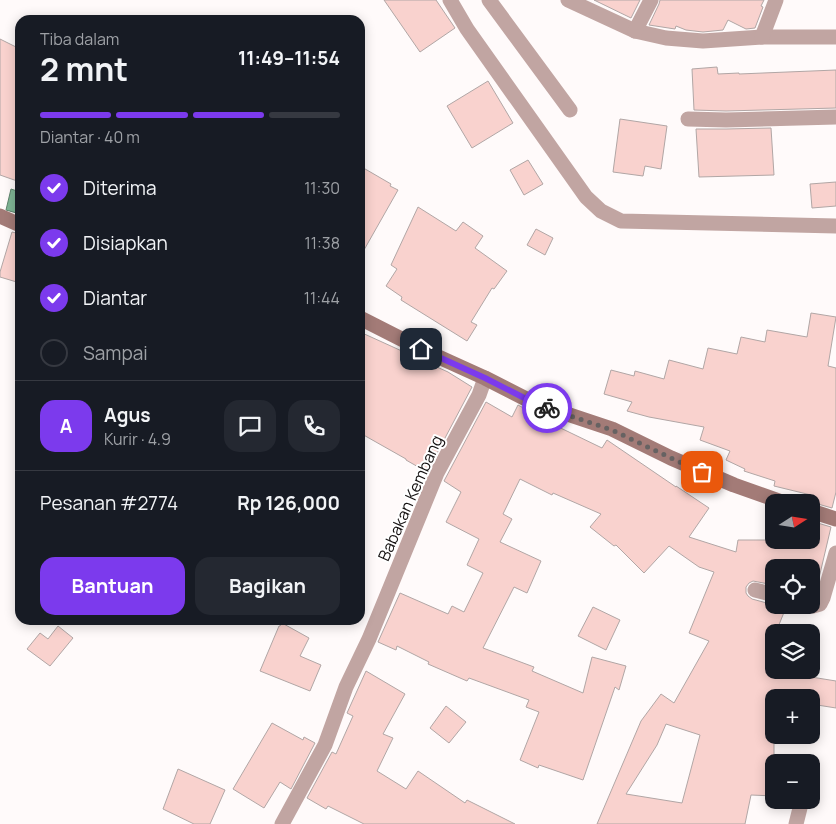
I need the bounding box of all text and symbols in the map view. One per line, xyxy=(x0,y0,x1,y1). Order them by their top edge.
text: Tiba dalam xyxy=(40,28,119,50)
text: 11:49–11:54 xyxy=(238,45,340,71)
text: 2 mnt xyxy=(40,47,128,91)
text: Diantar · 40 m xyxy=(40,126,140,148)
icon: check xyxy=(40,174,68,202)
text: Diterima xyxy=(83,175,156,201)
text: 11:30 xyxy=(304,177,340,199)
icon: check xyxy=(40,229,68,257)
text: Disiapkan xyxy=(83,230,168,256)
text: 11:38 xyxy=(305,232,340,254)
icon: check xyxy=(40,284,68,312)
text: Diantar xyxy=(83,285,147,311)
text: 11:44 xyxy=(304,287,340,309)
pin xyxy=(400,328,442,370)
icon: home xyxy=(407,335,435,363)
text: Sampai xyxy=(83,340,148,366)
courier xyxy=(522,383,572,433)
icon: bike xyxy=(533,394,561,422)
button: chat xyxy=(224,400,276,452)
button: phone xyxy=(288,400,340,452)
text: Agus xyxy=(104,402,151,428)
text: A xyxy=(60,413,72,439)
text: Kurir · 4.9 xyxy=(104,428,171,450)
street label: Babakan Kembang xyxy=(372,432,448,564)
pin xyxy=(681,451,723,493)
icon: bag xyxy=(688,458,716,486)
text: Pesanan #2774 xyxy=(40,490,178,516)
text: Rp 126,000 xyxy=(237,490,340,516)
north arrow xyxy=(765,494,820,549)
map controls xyxy=(765,494,820,809)
button: Bantuan xyxy=(40,557,185,615)
button: Bagikan xyxy=(195,557,340,615)
button: locate xyxy=(765,559,820,614)
button: layers xyxy=(765,624,820,679)
button: + xyxy=(765,689,820,744)
button: − xyxy=(765,754,820,809)

